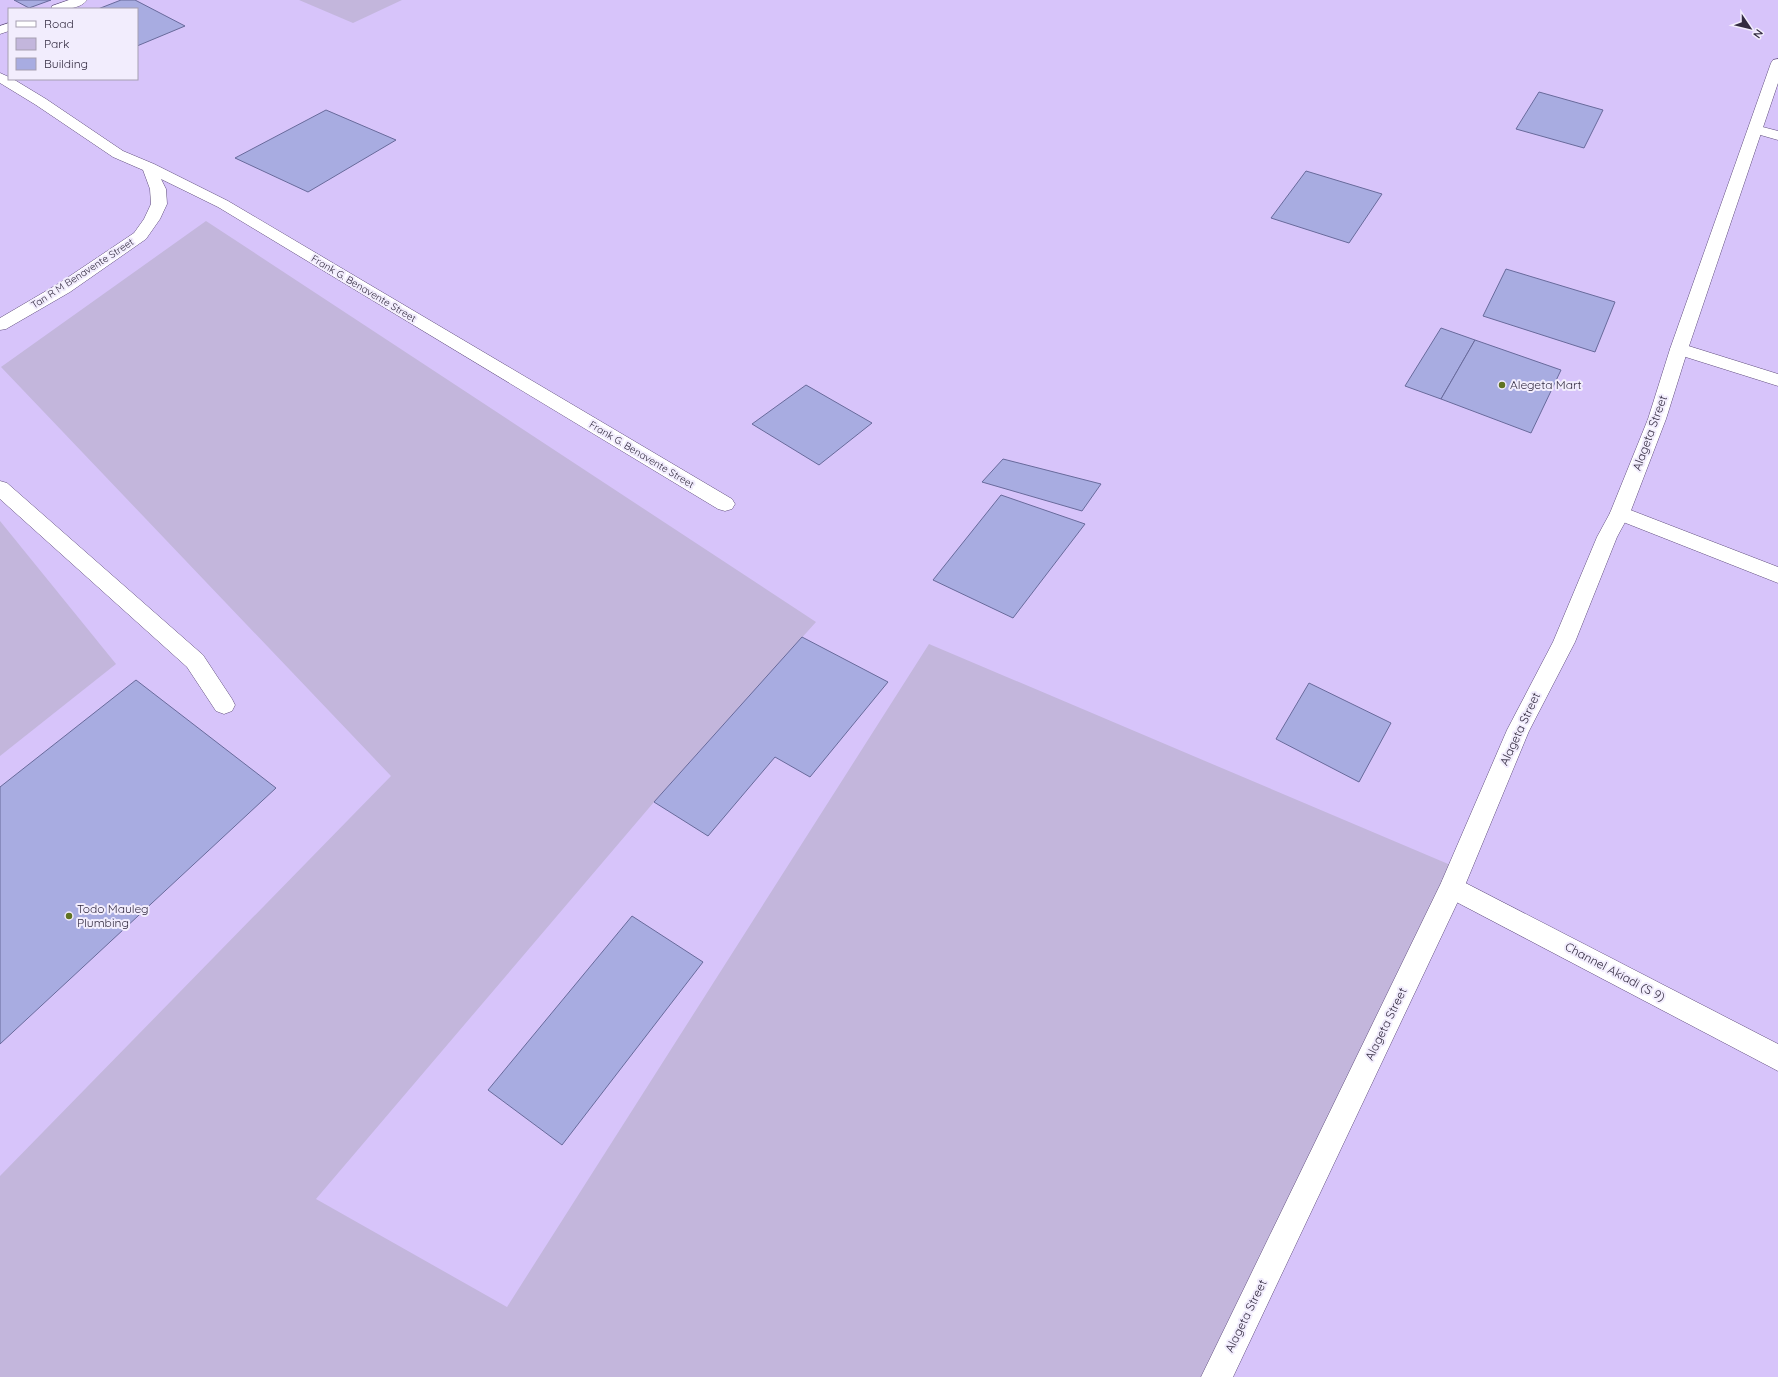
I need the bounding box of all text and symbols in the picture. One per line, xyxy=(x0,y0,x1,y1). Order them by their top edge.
legend xyxy=(8,8,138,80)
north arrow xyxy=(1730,8,1770,48)
text: Road xyxy=(44,16,74,31)
text: N xyxy=(1750,26,1766,41)
text: Park xyxy=(44,36,69,51)
text: Building xyxy=(44,56,88,71)
street label: Tan R M Benavente Street xyxy=(29,235,136,311)
street label: Frank G. Benavente Street xyxy=(309,252,419,325)
place label: Alegeta Mart xyxy=(1510,377,1582,392)
marker: Alegeta Mart xyxy=(1497,380,1507,390)
street label: Alageta Street xyxy=(1629,393,1670,473)
street label: Frank G. Benavente Street xyxy=(587,418,697,491)
street label: Alageta Street xyxy=(1496,690,1543,768)
place label: Todo Mauleg Plumbing xyxy=(77,901,149,930)
marker: Todo Mauleg Plumbing xyxy=(64,911,74,921)
street label: Channel Akiadi (S 9) xyxy=(1563,939,1668,1004)
street label: Alageta Street xyxy=(1361,985,1410,1063)
street label: Alageta Street xyxy=(1221,1277,1270,1355)

